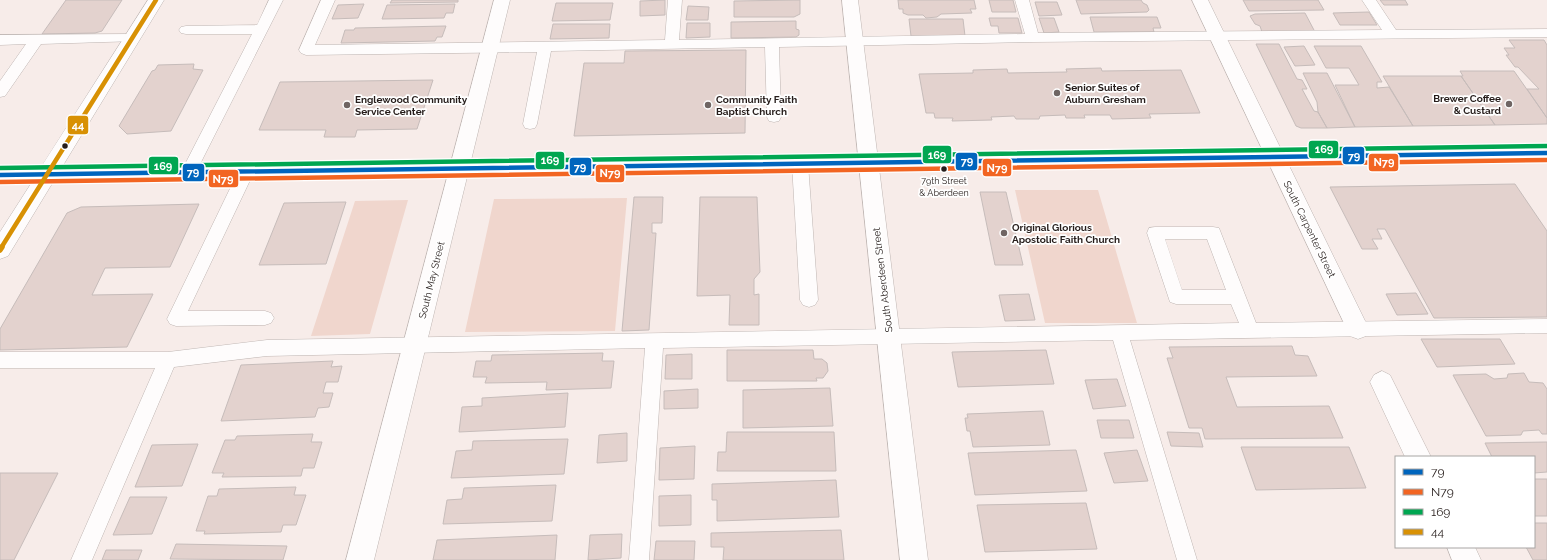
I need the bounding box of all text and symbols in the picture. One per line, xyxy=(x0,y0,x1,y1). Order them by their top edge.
place label: Senior Suites of Auburn Gresham xyxy=(1065,82,1146,105)
marker: Senior Suites of Auburn Gresham xyxy=(1052,88,1062,98)
place label: Brewer Coffee & Custard xyxy=(1433,93,1502,116)
place label: Englewood Community Service Center xyxy=(355,94,468,117)
place label: Community Faith Baptist Church xyxy=(716,94,797,117)
marker: Brewer Coffee & Custard xyxy=(1504,99,1514,109)
marker: Englewood Community Service Center xyxy=(342,100,352,110)
marker: Community Faith Baptist Church xyxy=(703,100,713,110)
line badge: 44 xyxy=(67,115,89,135)
text: 44 xyxy=(72,119,84,132)
line badge: 169 xyxy=(1308,140,1339,159)
unlabelled marker xyxy=(60,141,70,151)
text: 169 xyxy=(1315,143,1334,156)
line badge: 169 xyxy=(922,145,952,164)
line badge: 79 xyxy=(1342,146,1365,165)
text: 169 xyxy=(928,149,947,162)
text: 79 xyxy=(1348,150,1361,163)
line badge: 169 xyxy=(535,151,565,170)
line badge: 79 xyxy=(955,152,978,171)
line badge: N79 xyxy=(1368,153,1399,172)
text: 169 xyxy=(541,154,560,167)
text: 79 xyxy=(961,155,974,168)
line badge: 169 xyxy=(148,156,179,175)
text: N79 xyxy=(1373,156,1395,169)
line badge: 79 xyxy=(569,157,592,176)
line badge: N79 xyxy=(982,158,1012,177)
text: 169 xyxy=(154,160,173,173)
text: 79 xyxy=(574,161,587,174)
text: N79 xyxy=(986,162,1008,175)
line badge: 79 xyxy=(182,163,205,182)
line badge: N79 xyxy=(595,164,625,183)
marker: 79th Street & Aberdeen xyxy=(939,164,949,174)
text: 79 xyxy=(187,166,200,179)
text: N79 xyxy=(599,167,621,180)
line badge: N79 xyxy=(208,169,239,188)
text: N79 xyxy=(212,173,234,186)
place label: 79th Street & Aberdeen xyxy=(919,176,969,198)
street label: South Carpenter Street xyxy=(1281,179,1338,280)
place label: Original Glorious Apostolic Faith Church xyxy=(1012,222,1120,245)
street label: South Aberdeen Street xyxy=(871,226,894,333)
marker: Original Glorious Apostolic Faith Church xyxy=(999,228,1009,238)
street label: South May Street xyxy=(417,240,447,320)
legend xyxy=(1395,456,1535,548)
text: 79 xyxy=(1431,465,1444,479)
text: N79 xyxy=(1431,485,1454,499)
text: 169 xyxy=(1431,505,1450,519)
text: 44 xyxy=(1431,525,1445,539)

